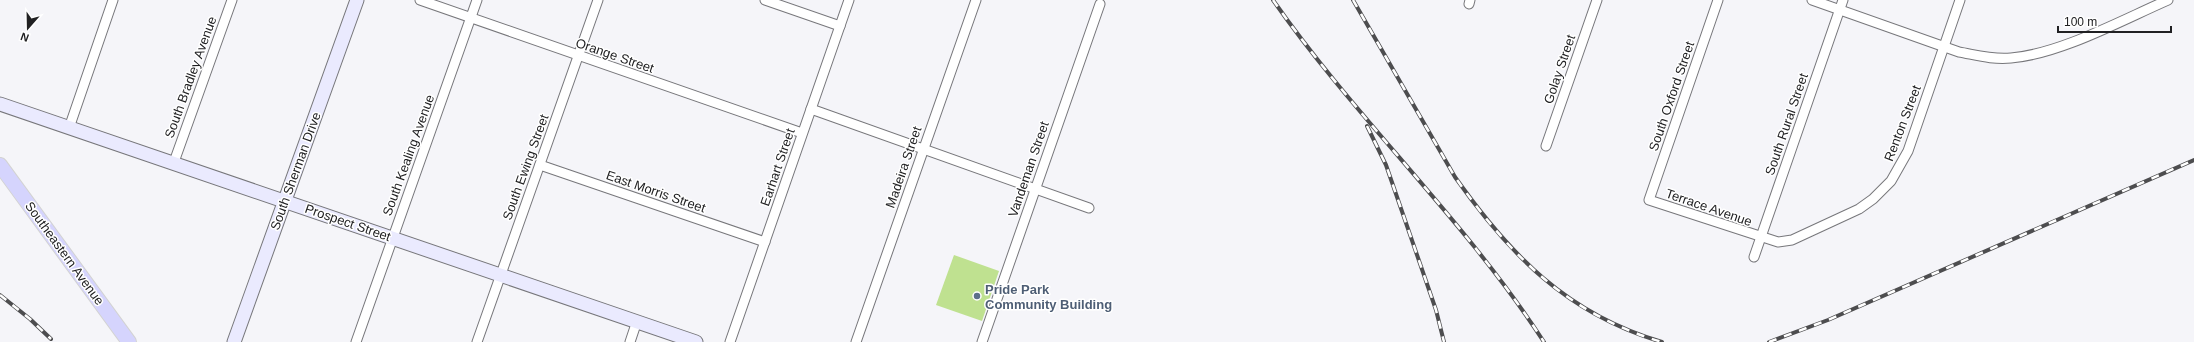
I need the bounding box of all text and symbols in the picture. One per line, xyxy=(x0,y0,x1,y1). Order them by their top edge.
north arrow xyxy=(8,8,48,48)
scale bar xyxy=(2058,8,2171,34)
street label: South Bradley Avenue xyxy=(161,14,219,140)
text: 100 m xyxy=(2064,15,2097,29)
text: N xyxy=(19,30,30,44)
street label: Golay Street xyxy=(1541,32,1578,106)
street label: Orange Street xyxy=(574,35,656,76)
street label: South Oxford Street xyxy=(1646,39,1697,153)
street label: South Rural Street xyxy=(1762,71,1811,177)
street label: Renton Street xyxy=(1881,83,1924,163)
street label: South Kealing Avenue xyxy=(380,93,437,218)
street label: South Sherman Drive xyxy=(267,110,324,232)
street label: South Ewing Street xyxy=(499,112,552,222)
street label: Vandeman Street xyxy=(1005,119,1052,219)
street label: Madeira Street xyxy=(883,124,925,210)
street label: Earhart Street xyxy=(757,126,798,208)
street label: East Morris Street xyxy=(604,167,708,216)
street label: Terrace Avenue xyxy=(1664,186,1754,229)
street label: Southeastern Avenue xyxy=(22,199,107,308)
street label: Prospect Street xyxy=(303,201,393,244)
place label: Pride Park Community Building xyxy=(985,282,1112,312)
marker: Pride Park Community Building xyxy=(972,291,982,301)

